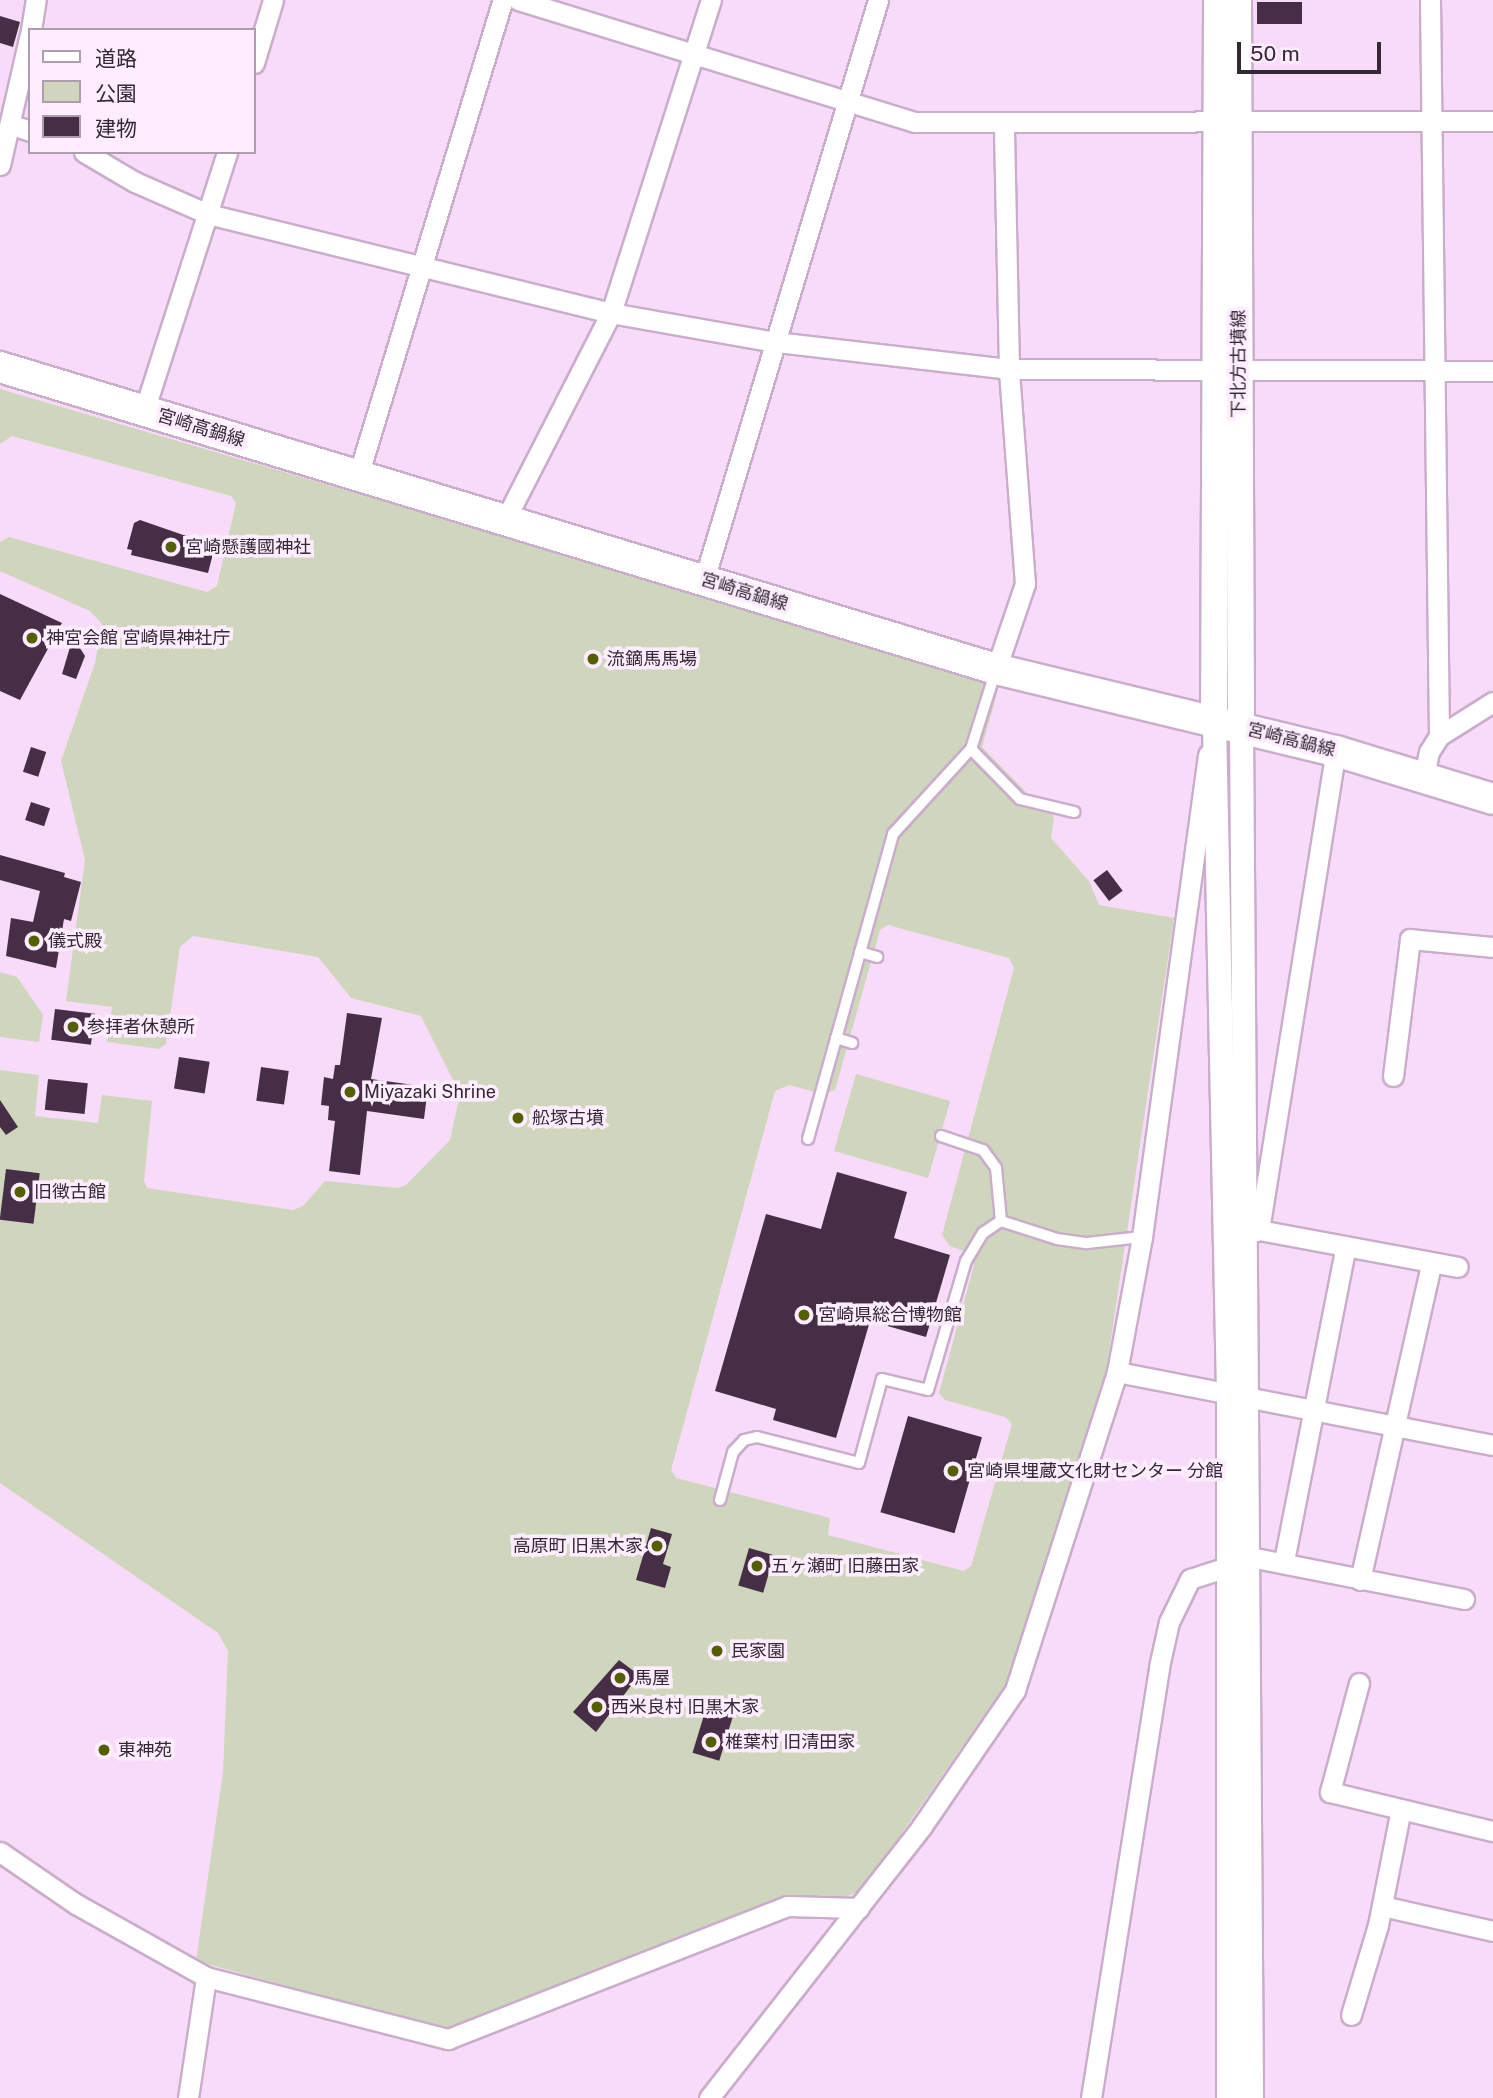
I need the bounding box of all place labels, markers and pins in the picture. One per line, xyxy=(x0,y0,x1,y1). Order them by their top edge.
place label: 宮崎懸護國神社 xyxy=(185,536,311,558)
marker: 宮崎懸護國神社 xyxy=(163,539,179,555)
place label: 神宮会館 宮崎県神社庁 xyxy=(46,627,230,649)
marker: 神宮会館 宮崎県神社庁 xyxy=(24,630,40,646)
place label: 流鏑馬馬場 xyxy=(607,648,697,670)
marker: 流鏑馬馬場 xyxy=(585,651,601,667)
place label: 儀式殿 xyxy=(48,930,102,952)
marker: 儀式殿 xyxy=(26,933,42,949)
place label: 参拝者休憩所 xyxy=(87,1016,195,1038)
marker: 参拝者休憩所 xyxy=(65,1019,81,1035)
place label: Miyazaki Shrine xyxy=(364,1081,496,1103)
marker: Miyazaki Shrine xyxy=(342,1084,358,1100)
place label: 舩塚古墳 xyxy=(532,1107,604,1129)
marker: 舩塚古墳 xyxy=(510,1110,526,1126)
place label: 旧徴古館 xyxy=(34,1181,106,1203)
marker: 旧徴古館 xyxy=(12,1184,28,1200)
place label: 宮崎県総合博物館 xyxy=(818,1304,962,1326)
marker: 宮崎県総合博物館 xyxy=(796,1307,812,1323)
place label: 宮崎県埋蔵文化財センター 分館 xyxy=(967,1460,1223,1482)
marker: 宮崎県埋蔵文化財センター 分館 xyxy=(945,1463,961,1479)
place label: 高原町 旧黒木家 xyxy=(513,1535,643,1557)
marker: 高原町 旧黒木家 xyxy=(649,1538,665,1554)
place label: 五ヶ瀬町 旧藤田家 xyxy=(771,1555,919,1577)
marker: 五ヶ瀬町 旧藤田家 xyxy=(749,1558,765,1574)
place label: 民家園 xyxy=(731,1640,785,1662)
marker: 民家園 xyxy=(709,1643,725,1659)
place label: 馬屋 xyxy=(634,1667,670,1689)
marker: 馬屋 xyxy=(612,1670,628,1686)
place label: 西米良村 旧黒木家 xyxy=(611,1696,759,1718)
marker: 西米良村 旧黒木家 xyxy=(589,1699,605,1715)
place label: 椎葉村 旧清田家 xyxy=(725,1731,855,1753)
marker: 椎葉村 旧清田家 xyxy=(703,1734,719,1750)
place label: 東神苑 xyxy=(118,1739,172,1761)
marker: 東神苑 xyxy=(96,1742,112,1758)

